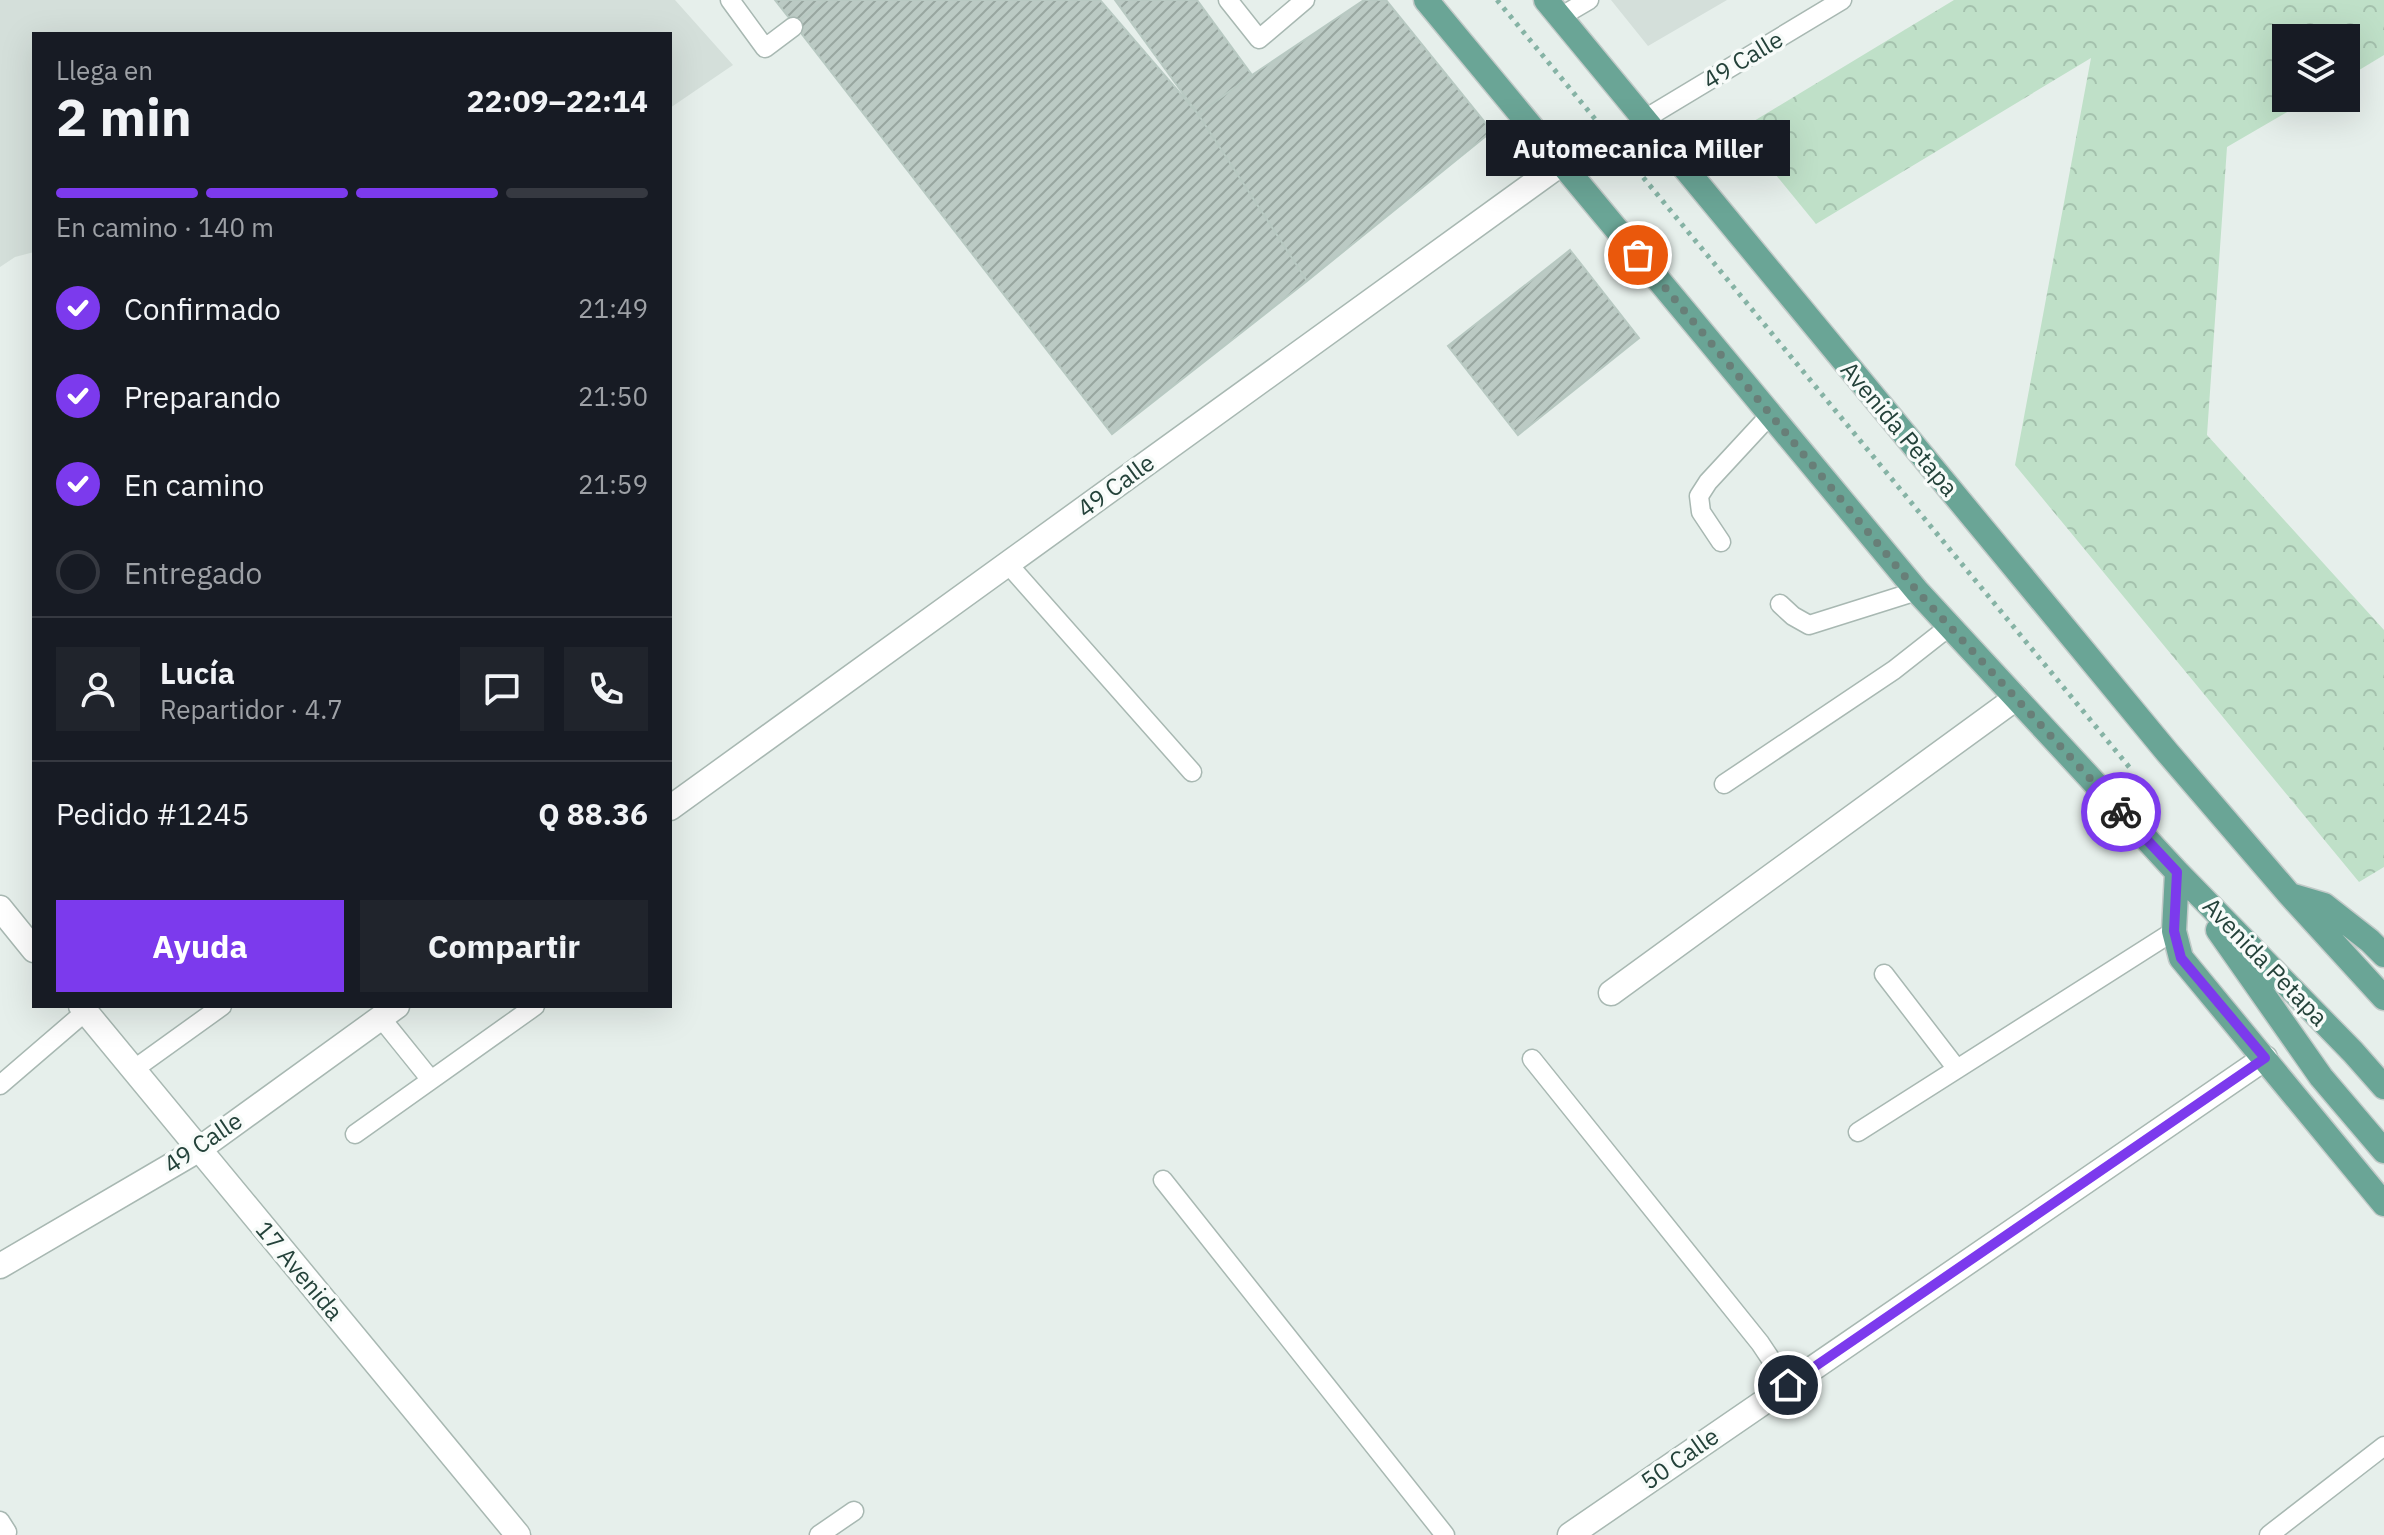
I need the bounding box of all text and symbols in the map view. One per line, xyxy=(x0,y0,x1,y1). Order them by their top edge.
street label: 49 Calle xyxy=(1696,23,1789,96)
map controls xyxy=(2272,24,2360,112)
button: layers xyxy=(2272,24,2360,112)
text: Llega en xyxy=(56,53,153,87)
text: 22:09–22:14 xyxy=(467,81,648,120)
text: 2 min xyxy=(56,83,192,150)
callout: Automecanica Miller xyxy=(1486,119,1790,175)
text: Automecanica Miller xyxy=(1513,131,1763,165)
text: En camino · 140 m xyxy=(56,210,274,244)
pin xyxy=(1604,221,1672,289)
icon: bag xyxy=(1616,233,1660,277)
icon: check xyxy=(56,286,100,330)
text: Confirmado xyxy=(124,289,281,328)
text: 21:49 xyxy=(578,291,648,325)
street label: Avenida Petapa xyxy=(1834,354,1966,503)
icon: check xyxy=(56,374,100,418)
text: Preparando xyxy=(124,377,281,416)
text: 21:50 xyxy=(578,379,648,413)
street label: 49 Calle xyxy=(1070,446,1161,524)
icon: check xyxy=(56,462,100,506)
text: En camino xyxy=(124,465,264,504)
text: 21:59 xyxy=(578,467,648,501)
text: Entregado xyxy=(124,553,262,592)
button: person xyxy=(56,647,140,731)
button: chat xyxy=(460,647,544,731)
button: phone xyxy=(564,647,648,731)
text: Lucía xyxy=(160,653,235,692)
text: Repartidor · 4.7 xyxy=(160,692,343,726)
courier xyxy=(2081,772,2161,852)
icon: bike xyxy=(2099,790,2143,834)
text: Pedido #1245 xyxy=(56,794,250,833)
text: Q 88.36 xyxy=(538,794,648,833)
street label: Avenida Petapa xyxy=(2196,890,2335,1033)
button: Ayuda xyxy=(56,900,344,992)
button: Compartir xyxy=(360,900,648,992)
street label: 49 Calle xyxy=(157,1104,248,1180)
street label: 17 Avenida xyxy=(249,1214,351,1327)
pin xyxy=(1754,1351,1822,1419)
icon: home xyxy=(1766,1363,1810,1407)
street label: 50 Calle xyxy=(1634,1420,1725,1497)

